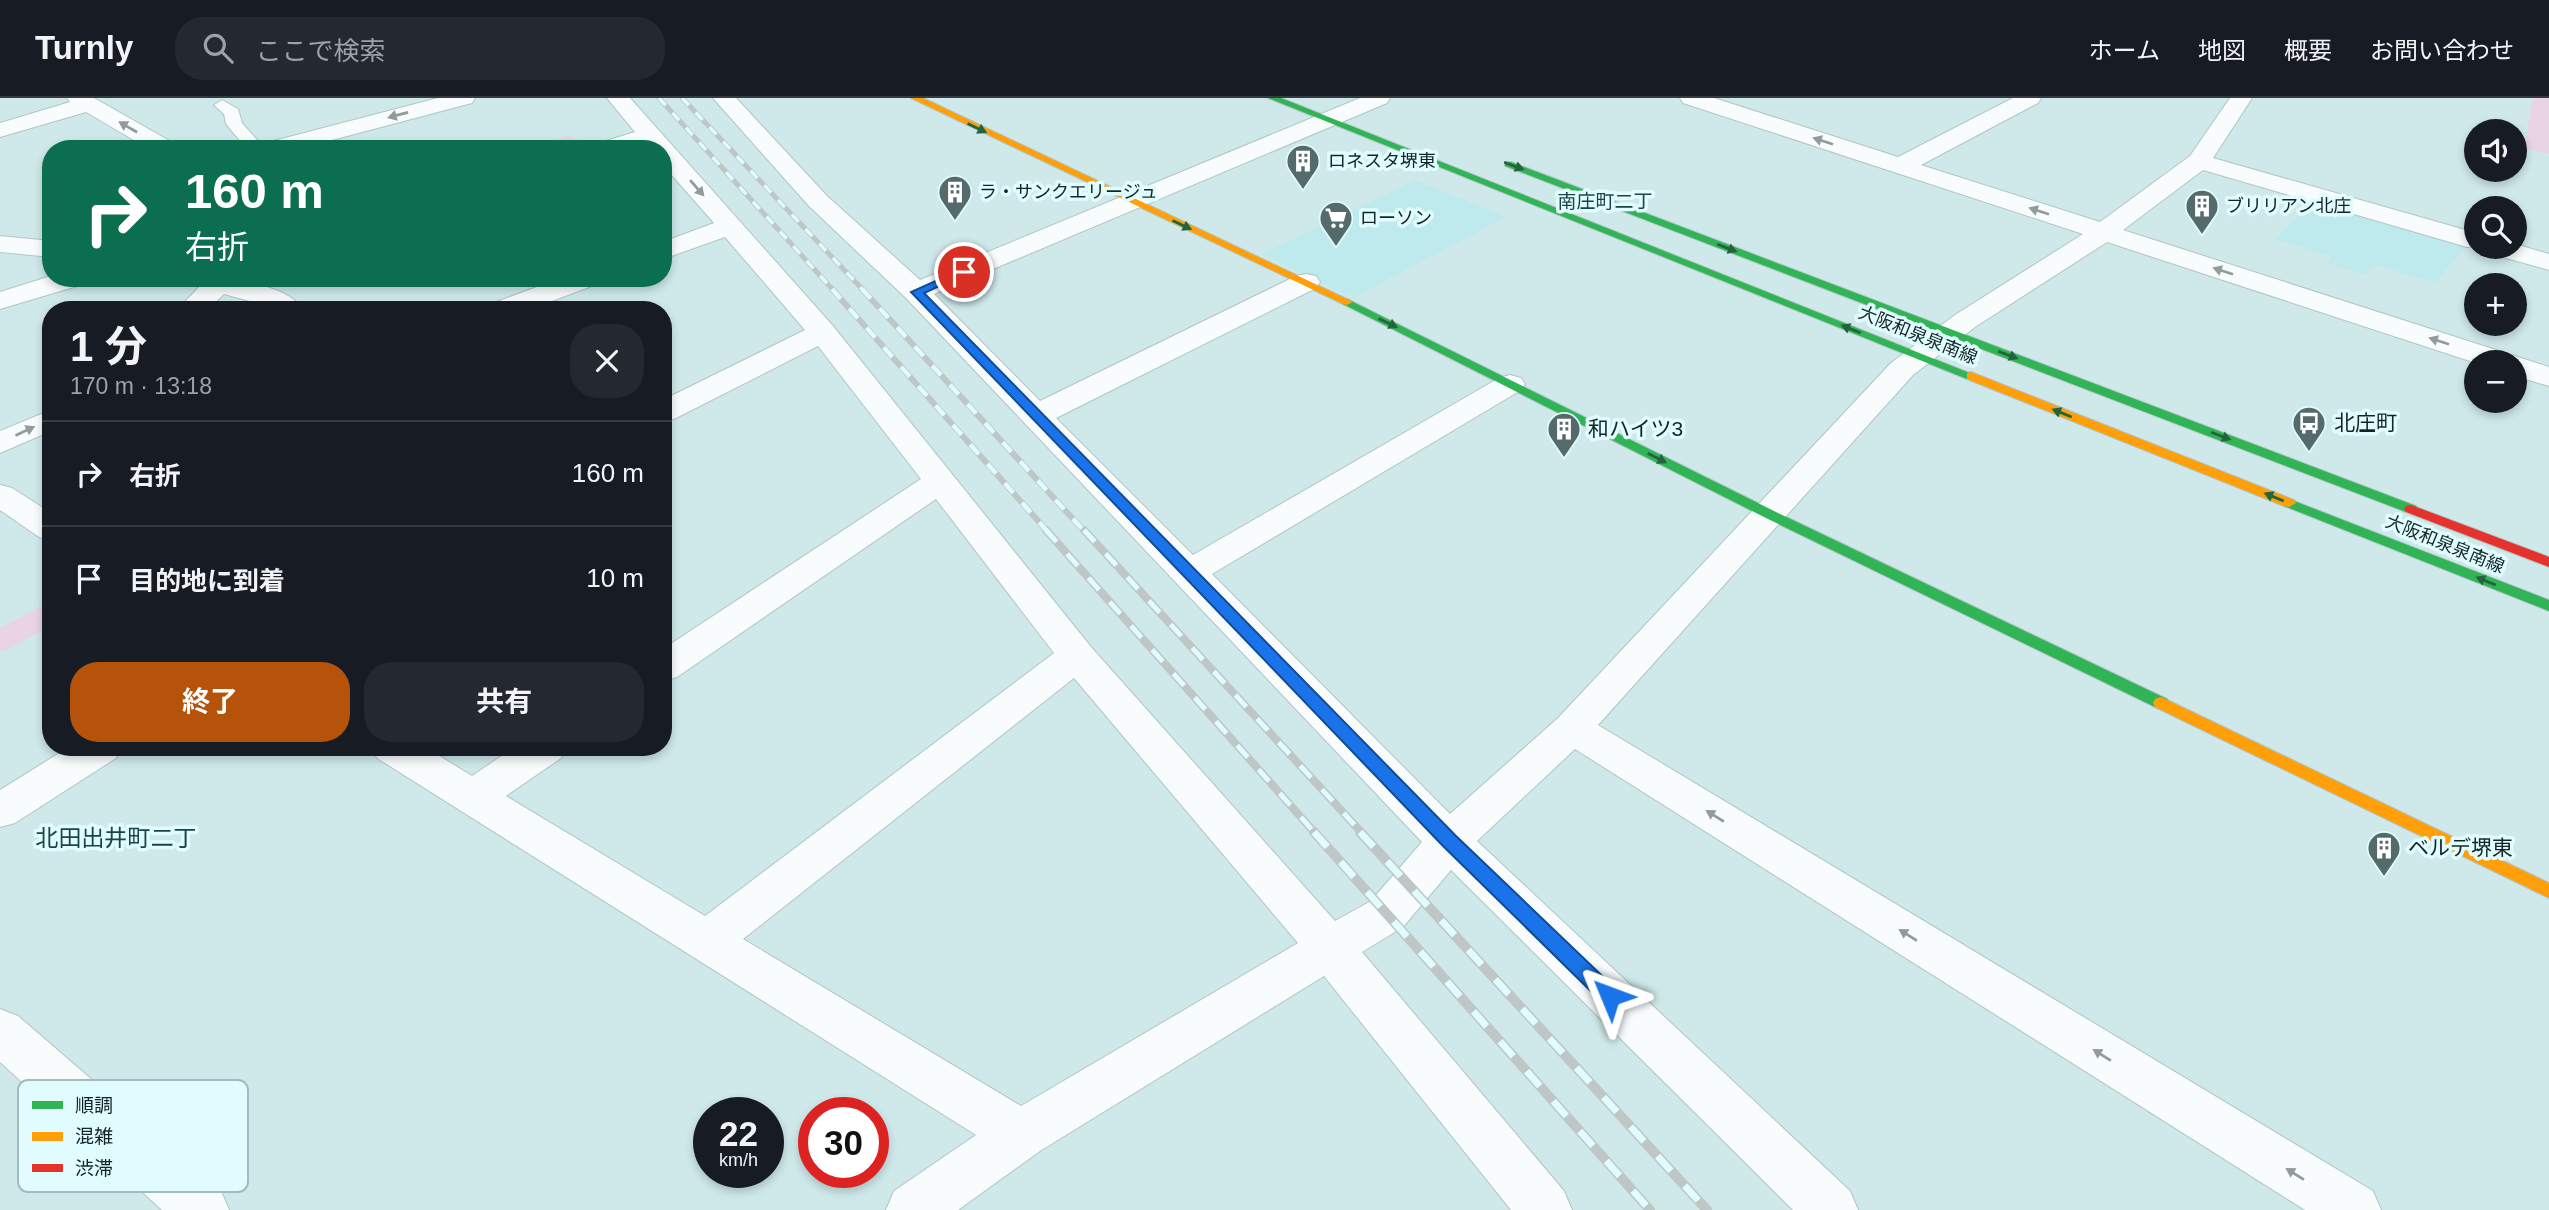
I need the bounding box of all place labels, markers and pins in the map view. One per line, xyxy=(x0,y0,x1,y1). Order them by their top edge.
building icon: ロネスタ堺東 xyxy=(1284,142,1322,191)
place label: ロネスタ堺東 xyxy=(1328,151,1436,171)
building icon: ラ・サンクエリージュ xyxy=(936,173,974,222)
place label: ラ・サンクエリージュ xyxy=(979,182,1157,202)
building icon: ブリリアン北庄 xyxy=(2183,187,2221,236)
place label: ブリリアン北庄 xyxy=(2226,196,2351,216)
supermarket icon: ローソン xyxy=(1317,199,1355,248)
place label: ローソン xyxy=(1360,208,1432,228)
pin xyxy=(934,242,994,302)
bus stop icon: 北庄町 xyxy=(2290,404,2328,453)
building icon: 和ハイツ3 xyxy=(1545,410,1583,459)
place label: 北庄町 xyxy=(2334,411,2397,434)
place label: 和ハイツ3 xyxy=(1588,417,1683,440)
building icon: ベルデ堺東 xyxy=(2365,829,2403,878)
place label: ベルデ堺東 xyxy=(2408,836,2513,859)

